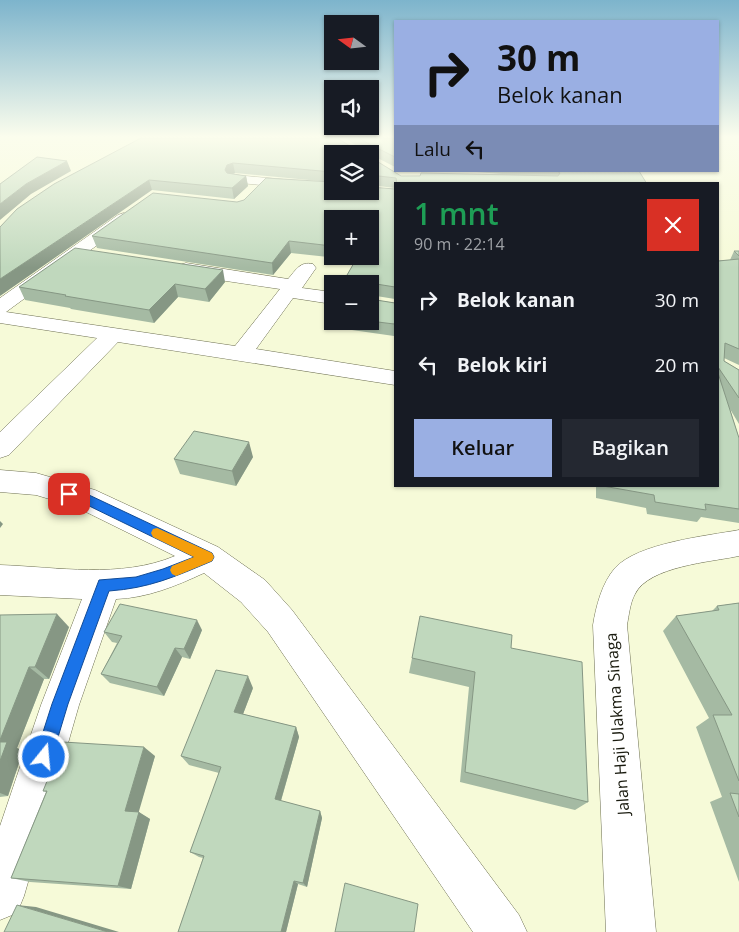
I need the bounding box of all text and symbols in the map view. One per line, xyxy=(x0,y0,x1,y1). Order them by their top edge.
north arrow xyxy=(324,15,379,70)
map controls xyxy=(324,15,379,330)
text: 30 m xyxy=(497,34,580,81)
icon: right xyxy=(414,40,479,105)
text: Belok kanan xyxy=(497,79,623,109)
button: sound xyxy=(324,80,379,135)
icon: left xyxy=(461,135,489,163)
text: Lalu xyxy=(414,136,451,162)
button: layers xyxy=(324,145,379,200)
text: 1 mnt xyxy=(414,193,499,234)
button: close xyxy=(647,199,699,251)
button: + xyxy=(324,210,379,265)
text: 90 m · 22:14 xyxy=(414,233,505,255)
button: − xyxy=(324,275,379,330)
icon: right xyxy=(414,286,442,314)
text: Belok kanan xyxy=(457,287,575,313)
text: 30 m xyxy=(655,287,699,313)
icon: left xyxy=(414,351,442,379)
text: Belok kiri xyxy=(457,352,547,378)
text: 20 m xyxy=(655,352,699,378)
button: Keluar xyxy=(414,419,552,477)
button: Bagikan xyxy=(562,419,699,477)
pin xyxy=(48,473,90,515)
icon: arrive xyxy=(55,480,83,508)
street label: Jalan Haji Ulakma Sinaga xyxy=(600,632,634,818)
position arrow xyxy=(17,730,69,782)

